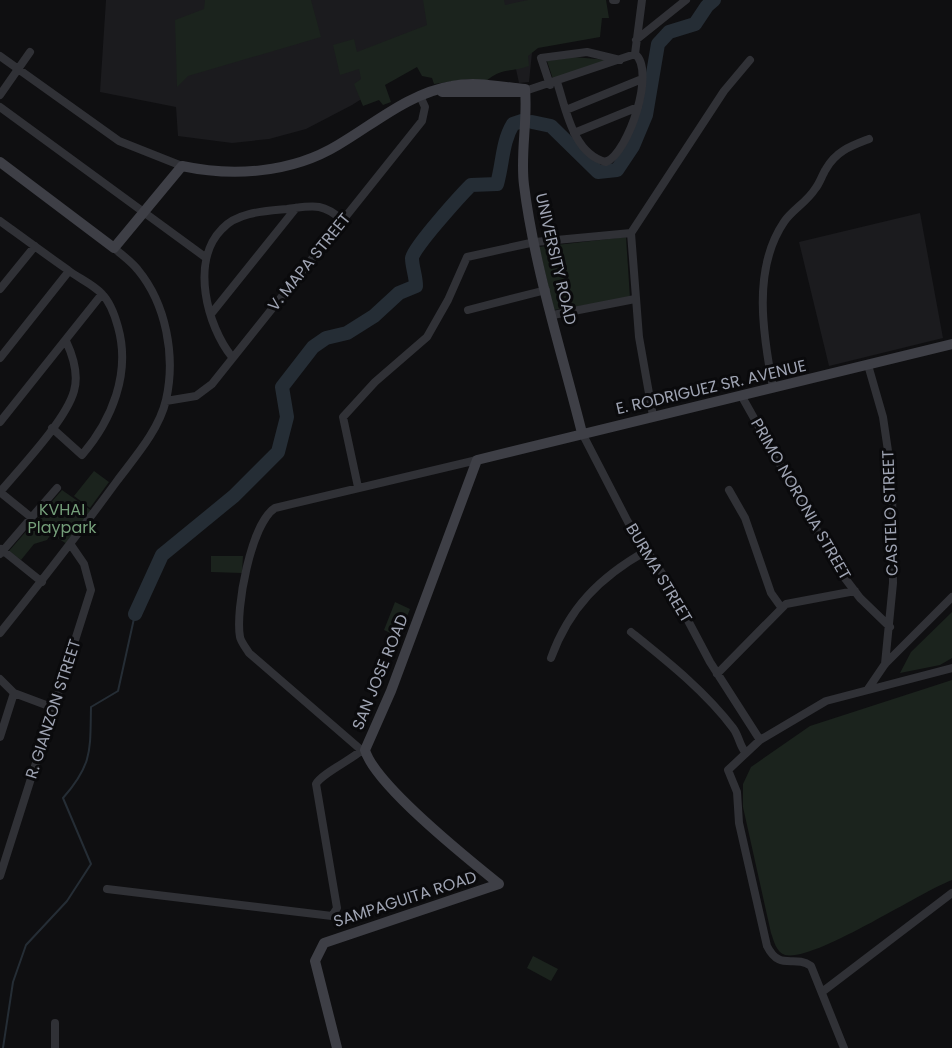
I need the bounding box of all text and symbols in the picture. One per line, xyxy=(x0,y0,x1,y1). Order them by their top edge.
street label: UNIVERSITY ROAD xyxy=(530,191,582,327)
street label: V. MAPA STREET xyxy=(262,208,356,316)
street label: E. RODRIGUEZ SR. AVENUE xyxy=(614,354,808,420)
street label: PRIMO NORONIA STREET xyxy=(745,414,857,584)
street label: CASTELO STREET xyxy=(876,449,904,576)
park label: KVHAI Playpark xyxy=(28,498,97,539)
street label: BURMA STREET xyxy=(620,519,698,627)
street label: SAN JOSE ROAD xyxy=(346,611,414,733)
street label: R. GIANZON STREET xyxy=(20,636,87,782)
street label: SAMPAGUITA ROAD xyxy=(330,865,480,933)

